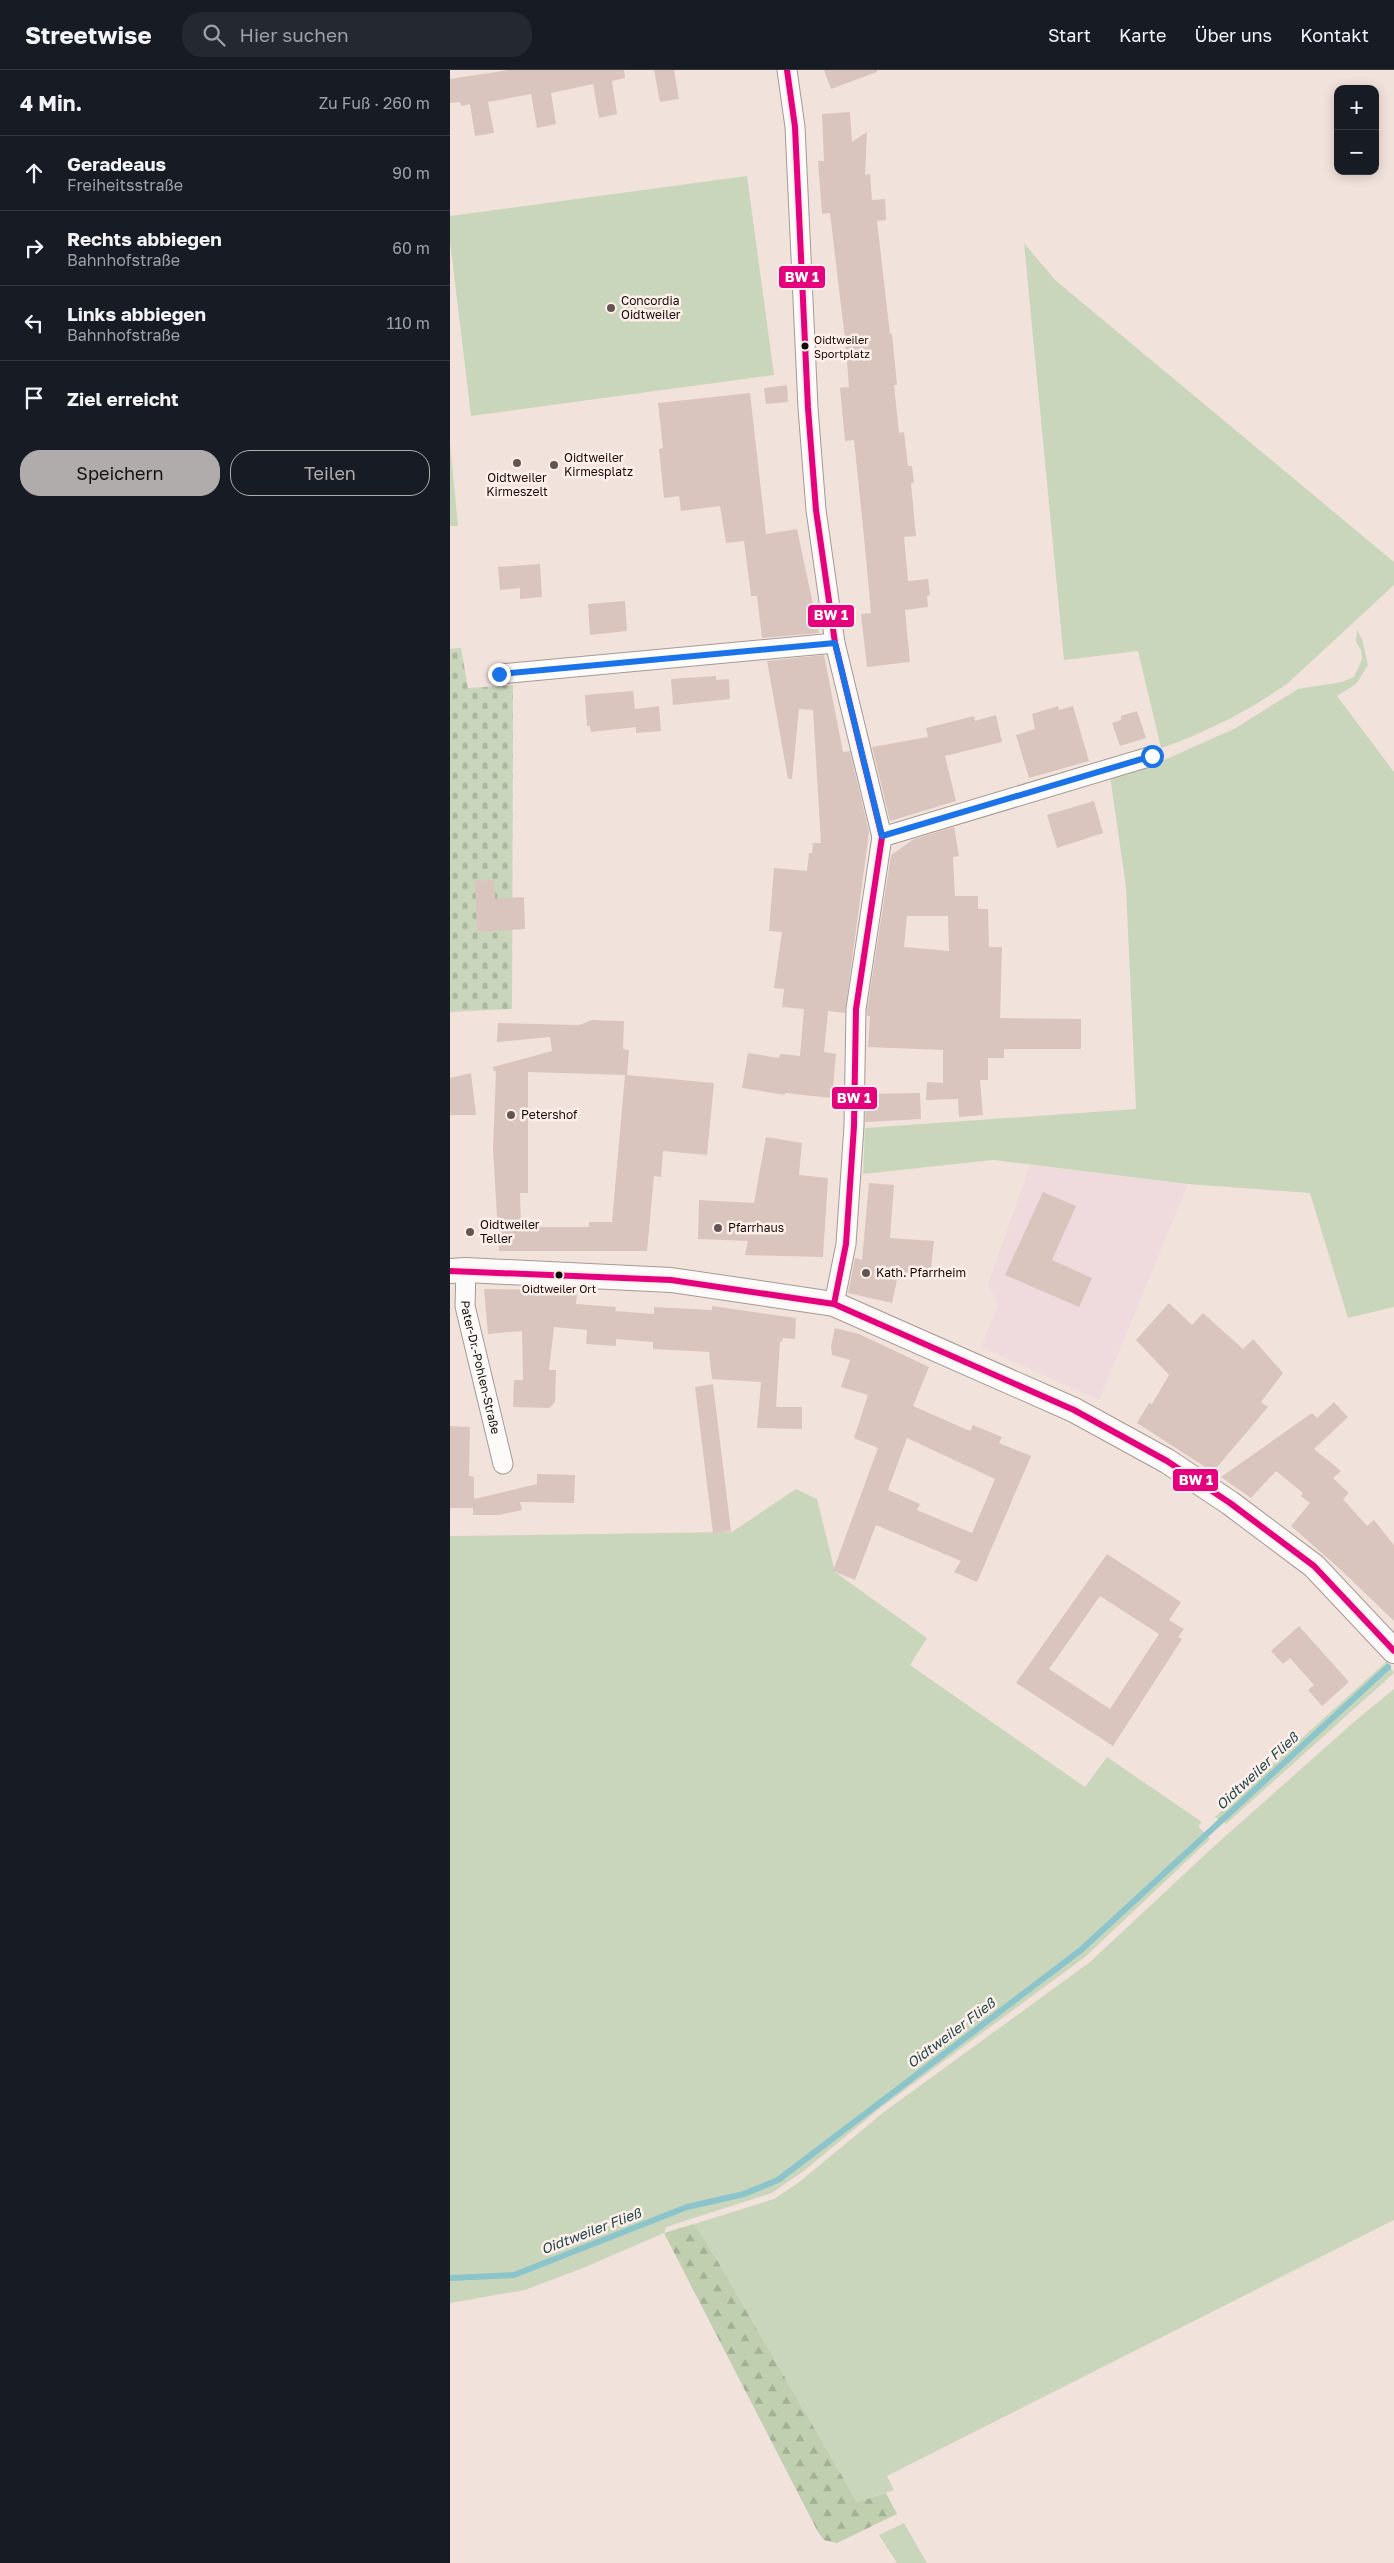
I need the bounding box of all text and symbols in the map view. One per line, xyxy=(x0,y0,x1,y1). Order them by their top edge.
search box xyxy=(182,12,532,57)
text: Streetwise xyxy=(25,20,152,49)
icon: search xyxy=(200,21,228,49)
text: Hier suchen xyxy=(240,23,349,46)
text: Start xyxy=(1048,24,1091,46)
text: Karte xyxy=(1119,24,1166,46)
text: Über uns xyxy=(1194,24,1272,46)
text: Kontakt xyxy=(1300,24,1369,46)
map controls xyxy=(1334,85,1379,175)
button: + xyxy=(1334,85,1379,130)
text: 4 Min. xyxy=(20,90,82,116)
text: Zu Fuß · 260 m xyxy=(319,93,430,113)
button: − xyxy=(1334,130,1379,175)
text: Geradeaus xyxy=(67,152,166,175)
icon: ahead xyxy=(20,159,48,187)
text: 90 m xyxy=(392,163,430,183)
text: Freiheitsstraße xyxy=(67,175,183,195)
text: Rechts abbiegen xyxy=(67,227,222,250)
icon: right xyxy=(20,234,48,262)
text: 60 m xyxy=(392,238,430,258)
text: Bahnhofstraße xyxy=(67,250,180,270)
line badge: BW 1 xyxy=(778,265,826,289)
text: BW 1 xyxy=(785,268,819,285)
place label: Concordia Oidtweiler xyxy=(621,293,681,322)
text: Links abbiegen xyxy=(67,302,206,325)
marker: Concordia Oidtweiler xyxy=(605,302,617,314)
icon: left xyxy=(20,309,48,337)
text: 110 m xyxy=(386,313,430,333)
text: Bahnhofstraße xyxy=(67,325,180,345)
place label: Oidtweiler Sportplatz xyxy=(814,333,870,360)
marker: Oidtweiler Sportplatz xyxy=(800,341,810,351)
icon: arrive xyxy=(20,384,48,412)
text: Ziel erreicht xyxy=(67,387,179,410)
button: Speichern xyxy=(20,450,220,496)
button: Teilen xyxy=(230,450,430,496)
place label: Oidtweiler Kirmesplatz xyxy=(564,450,633,479)
marker: Oidtweiler Kirmeszelt xyxy=(511,457,523,469)
marker: Oidtweiler Kirmesplatz xyxy=(548,459,560,471)
place label: Oidtweiler Kirmeszelt xyxy=(486,470,548,499)
line badge: BW 1 xyxy=(807,604,855,628)
text: BW 1 xyxy=(814,606,848,623)
route end xyxy=(488,663,511,686)
route start xyxy=(1141,745,1164,768)
line badge: BW 1 xyxy=(831,1086,878,1110)
text: BW 1 xyxy=(837,1089,871,1106)
place label: Petershof xyxy=(521,1107,578,1122)
marker: Petershof xyxy=(505,1109,517,1121)
place label: Oidtweiler Teller xyxy=(480,1217,540,1246)
place label: Pfarrhaus xyxy=(728,1220,784,1235)
marker: Pfarrhaus xyxy=(712,1222,724,1234)
marker: Oidtweiler Teller xyxy=(464,1226,476,1238)
place label: Kath. Pfarrheim xyxy=(876,1265,966,1280)
marker: Kath. Pfarrheim xyxy=(860,1267,872,1279)
marker: Oidtweiler Ort xyxy=(554,1270,564,1280)
place label: Oidtweiler Ort xyxy=(522,1282,596,1295)
street label: Pater-Dr.-Pohlen-Straße xyxy=(458,1300,504,1436)
line badge: BW 1 xyxy=(1172,1468,1219,1492)
text: BW 1 xyxy=(1179,1471,1213,1488)
water label: Oidtweiler Fließ xyxy=(1212,1728,1302,1813)
water label: Oidtweiler Fließ xyxy=(903,1993,999,2071)
water label: Oidtweiler Fließ xyxy=(538,2203,644,2257)

